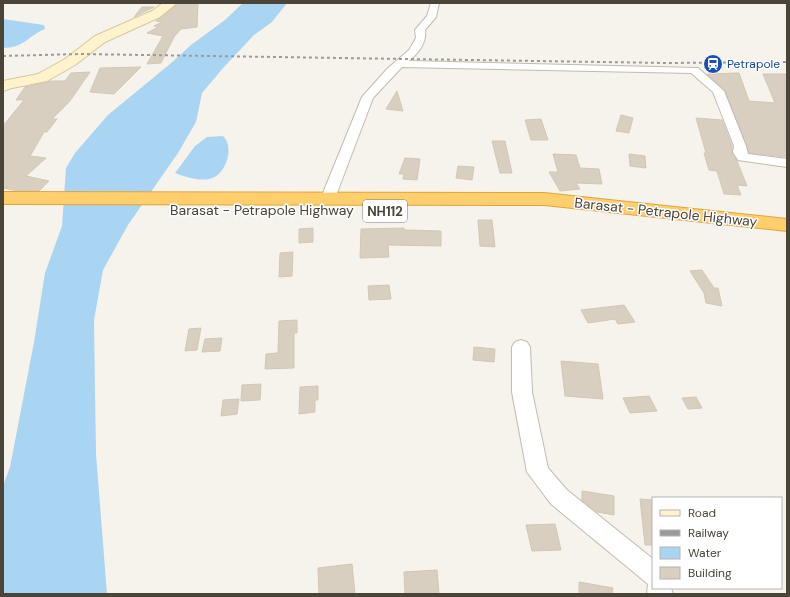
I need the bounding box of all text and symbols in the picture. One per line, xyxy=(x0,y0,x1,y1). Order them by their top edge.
station icon: Petrapole xyxy=(702,53,724,75)
place label: Petrapole xyxy=(727,56,780,72)
street label: Barasat - Petrapole Highway xyxy=(574,193,759,231)
road number: NH112 xyxy=(363,200,407,222)
street label: Barasat - Petrapole Highway xyxy=(170,201,354,219)
legend xyxy=(652,497,782,589)
text: Road xyxy=(688,505,716,521)
text: Railway xyxy=(688,525,729,541)
text: Water xyxy=(688,545,722,561)
text: Building xyxy=(688,565,732,581)

